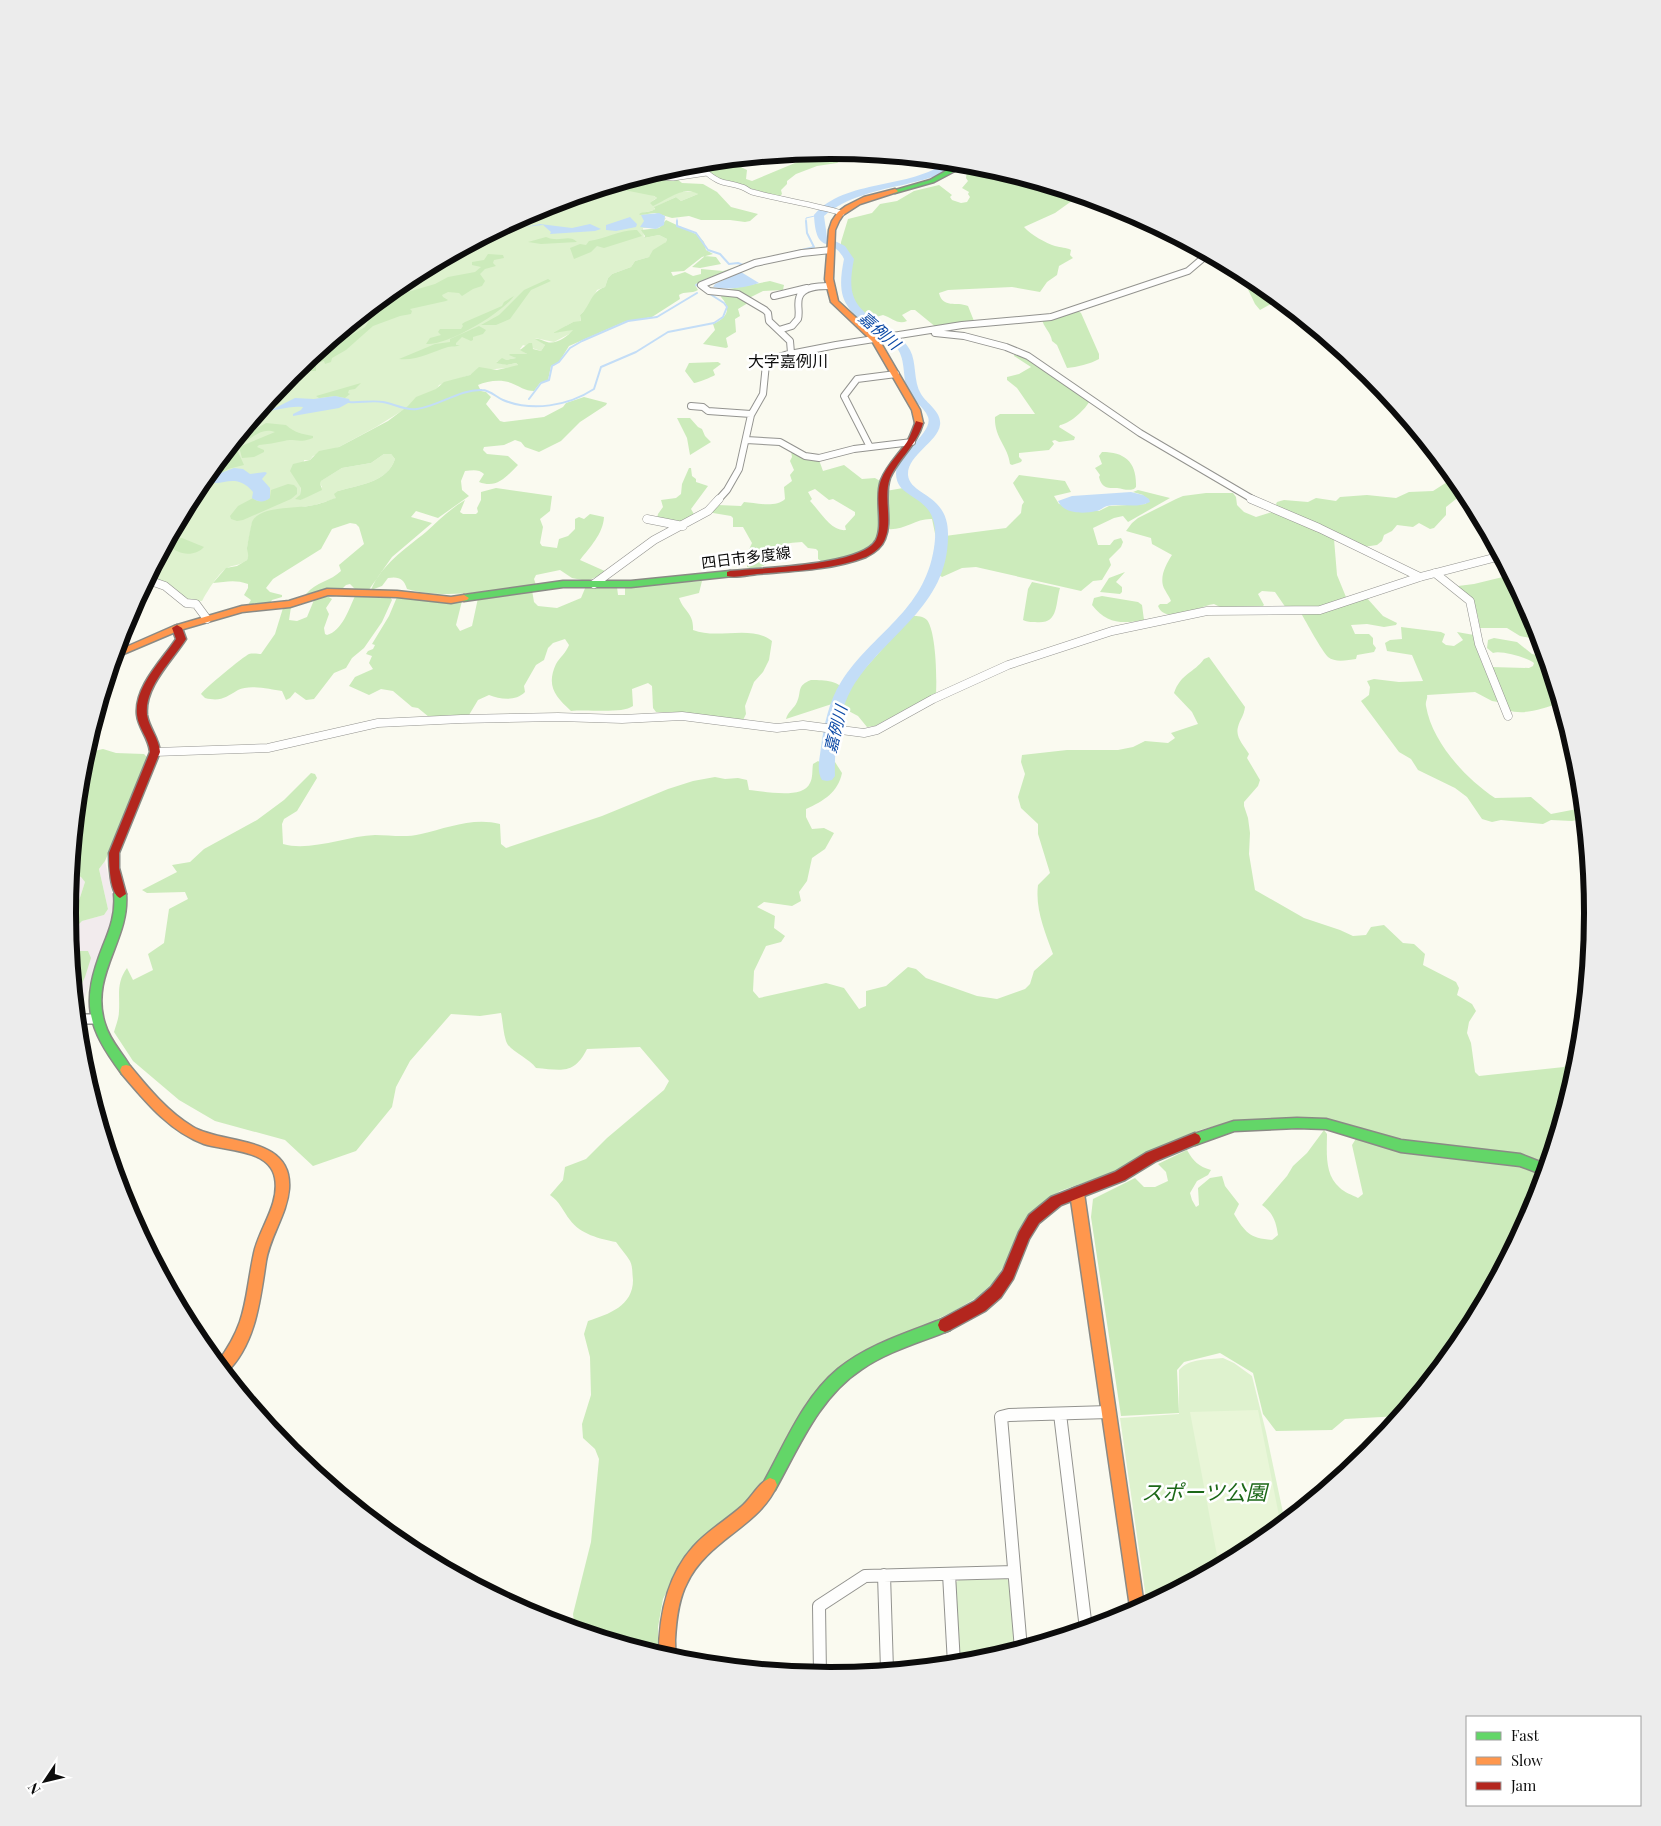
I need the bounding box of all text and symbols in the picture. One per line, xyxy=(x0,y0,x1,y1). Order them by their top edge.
water label: 嘉例川 xyxy=(855,306,907,355)
district label: 大字嘉例川 xyxy=(748,350,828,371)
street label: 四日市多度線 xyxy=(700,542,792,572)
water label: 嘉例川 xyxy=(819,701,851,755)
park label: スポーツ公園 xyxy=(1141,1477,1270,1505)
legend xyxy=(1466,1716,1641,1806)
text: Fast xyxy=(1511,1725,1540,1745)
text: Slow xyxy=(1511,1750,1543,1770)
north arrow xyxy=(20,1756,70,1806)
text: Jam xyxy=(1510,1775,1537,1795)
text: N xyxy=(23,1779,45,1798)

